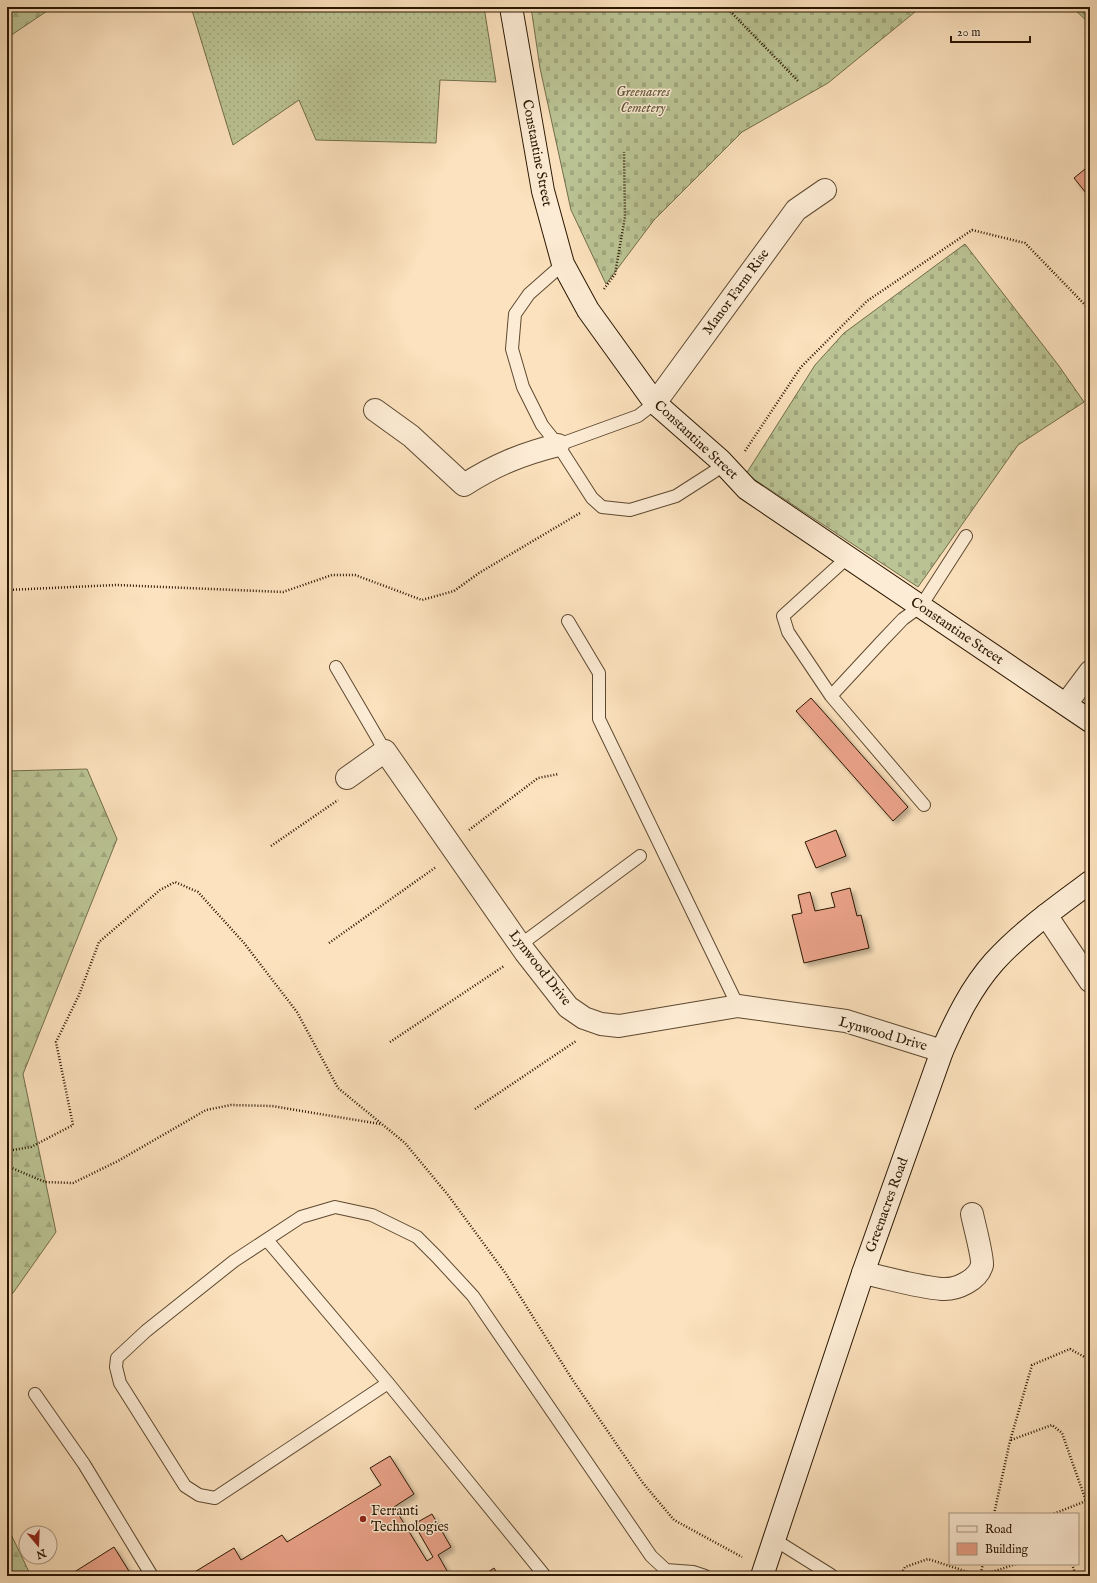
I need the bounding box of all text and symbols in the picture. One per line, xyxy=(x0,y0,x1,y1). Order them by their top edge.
scale bar xyxy=(951,18,1030,44)
text: 20 m xyxy=(957,25,980,40)
park label: Greenacres Cemetery xyxy=(616,83,671,117)
street label: Constantine Street xyxy=(518,98,556,208)
street label: Manor Farm Rise xyxy=(699,245,774,338)
street label: Constantine Street xyxy=(650,396,742,484)
street label: Constantine Street xyxy=(907,593,1007,669)
street label: Lynwood Drive xyxy=(505,927,576,1010)
street label: Lynwood Drive xyxy=(837,1013,930,1055)
street label: Greenacres Road xyxy=(861,1155,913,1255)
place label: Ferranti Technologies xyxy=(371,1502,449,1536)
legend xyxy=(949,1513,1079,1565)
marker: Ferranti Technologies xyxy=(358,1514,368,1524)
text: Road xyxy=(985,1522,1013,1537)
north arrow xyxy=(18,1525,58,1565)
text: Building xyxy=(985,1542,1029,1557)
text: N xyxy=(34,1545,49,1562)

